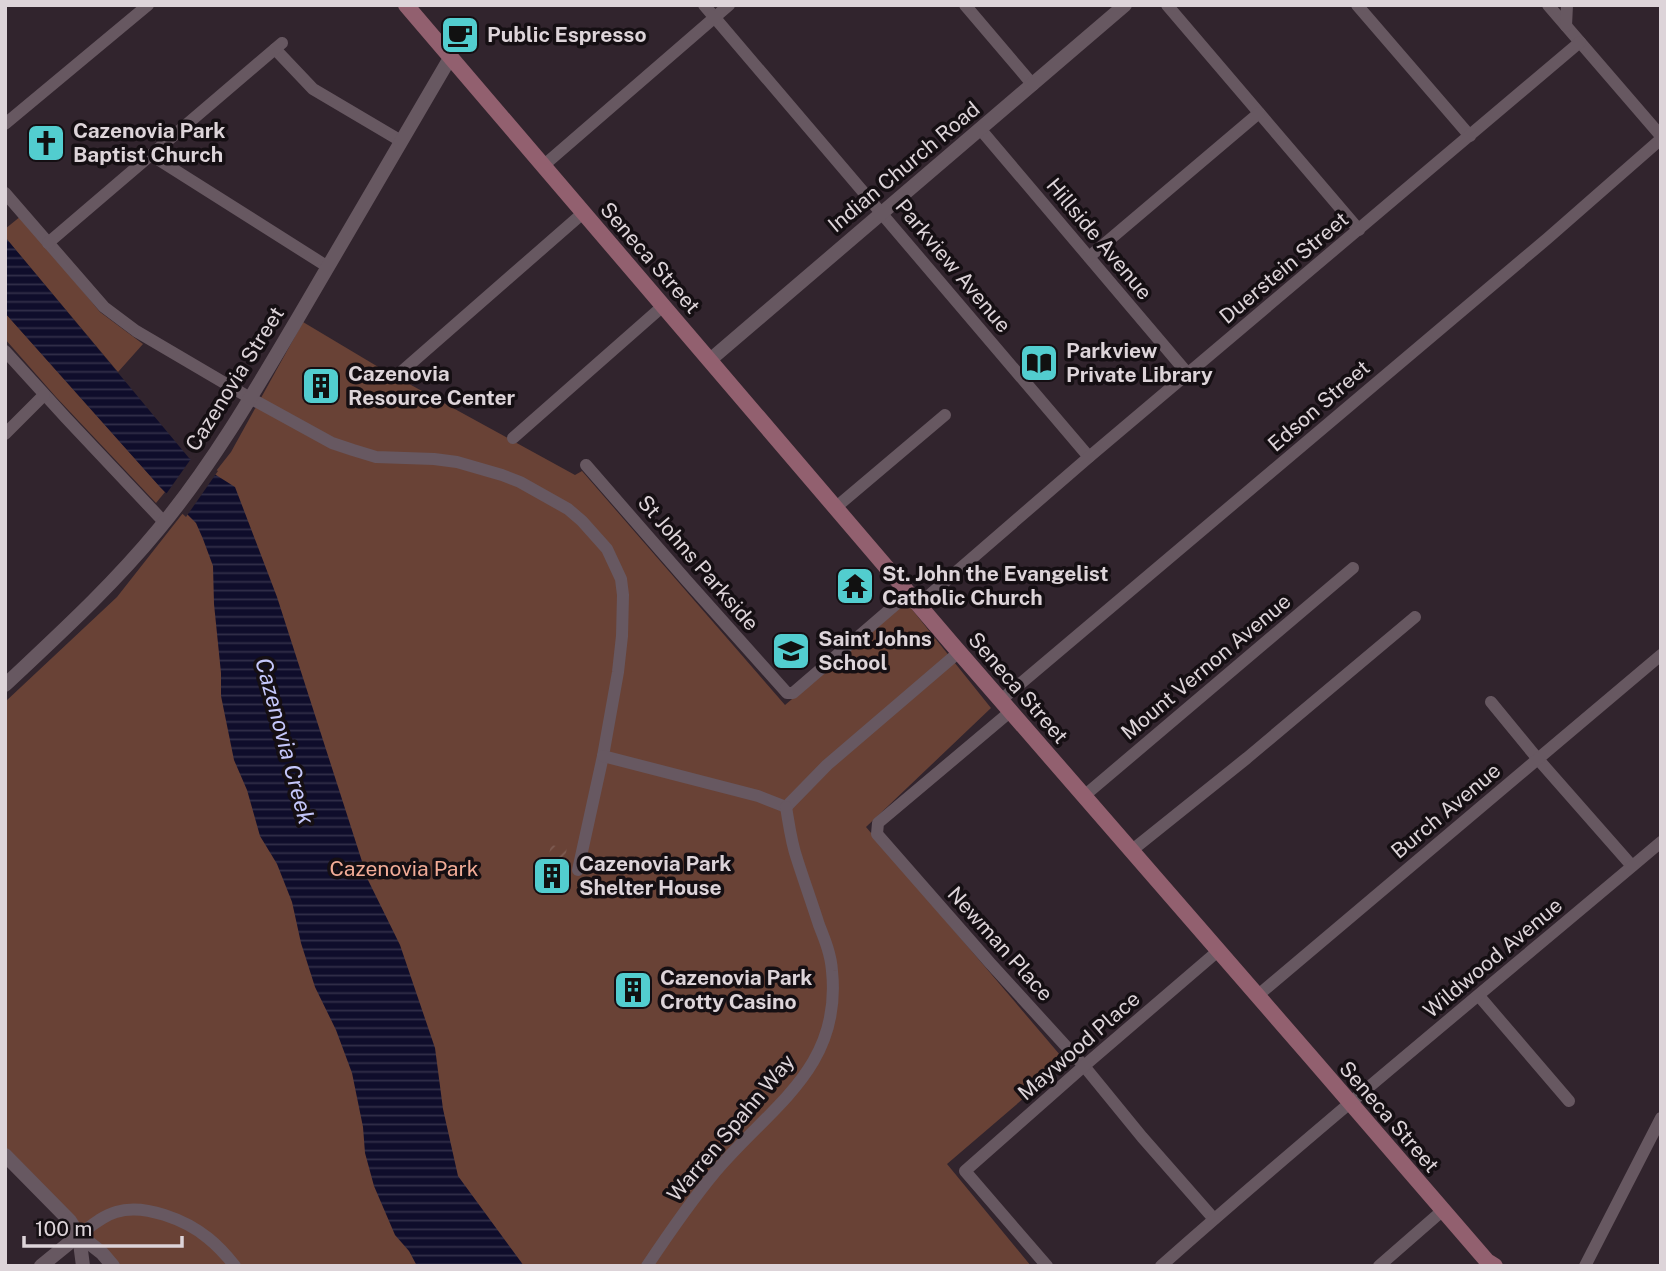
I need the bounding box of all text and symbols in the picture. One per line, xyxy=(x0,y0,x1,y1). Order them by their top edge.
cafe icon: Public Espresso xyxy=(439,14,481,56)
place label: Public Espresso xyxy=(487,22,646,47)
street label: Indian Church Road xyxy=(823,96,984,237)
place label: Cazenovia Park Baptist Church xyxy=(73,118,226,167)
church icon: Cazenovia Park Baptist Church xyxy=(25,122,67,164)
street label: Hillside Avenue xyxy=(1041,173,1157,304)
street label: Parkview Avenue xyxy=(890,194,1016,337)
street label: Seneca Street xyxy=(595,197,706,318)
street label: Duerstein Street xyxy=(1214,206,1353,329)
street label: Cazenovia Street xyxy=(180,302,289,456)
place label: Parkview Private Library xyxy=(1066,338,1213,387)
library icon: Parkview Private Library xyxy=(1018,342,1060,384)
street label: Edson Street xyxy=(1263,355,1375,457)
place label: Cazenovia Resource Center xyxy=(348,361,516,410)
building icon: Cazenovia Resource Center xyxy=(300,365,342,407)
street label: St Johns Parkside xyxy=(633,490,764,636)
place label: St. John the Evangelist Catholic Church xyxy=(882,561,1109,610)
temple icon: St. John the Evangelist Catholic Church xyxy=(834,565,876,607)
street label: Mount Vernon Avenue xyxy=(1116,588,1296,745)
place label: Saint Johns School xyxy=(818,626,932,675)
street label: Seneca Street xyxy=(963,627,1074,748)
school or university icon: Saint Johns School xyxy=(770,630,812,672)
water label: Cazenovia Creek xyxy=(250,655,321,828)
street label: Burch Avenue xyxy=(1386,758,1505,864)
place label: Cazenovia Park Shelter House xyxy=(579,851,732,900)
building icon: Cazenovia Park Shelter House xyxy=(531,855,573,897)
park label: Cazenovia Park xyxy=(330,856,479,881)
street label: Newman Place xyxy=(942,881,1058,1006)
street label: Wildwood Avenue xyxy=(1418,892,1567,1023)
place label: Cazenovia Park Crotty Casino xyxy=(660,965,813,1014)
building icon: Cazenovia Park Crotty Casino xyxy=(612,969,654,1011)
street label: Maywood Place xyxy=(1013,986,1145,1105)
street label: Warren Spahn Way xyxy=(662,1049,800,1206)
street label: Seneca Street xyxy=(1334,1056,1445,1177)
scale bar xyxy=(24,1204,182,1248)
text: 100 m xyxy=(35,1216,92,1241)

